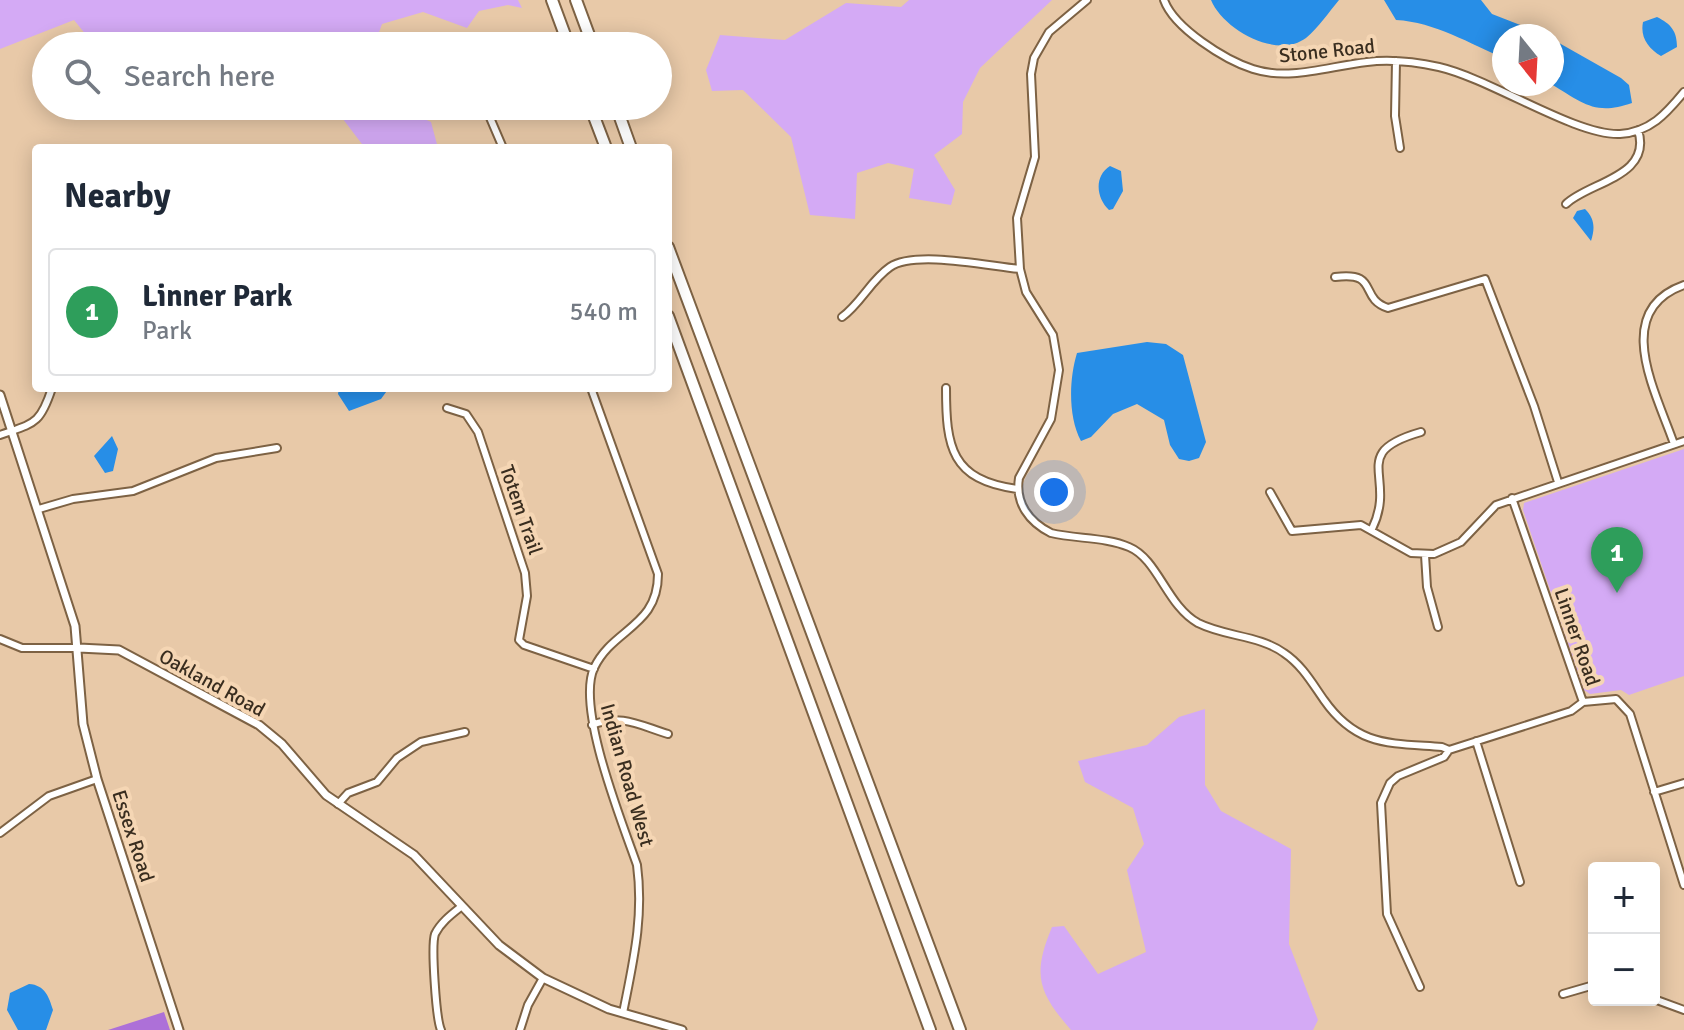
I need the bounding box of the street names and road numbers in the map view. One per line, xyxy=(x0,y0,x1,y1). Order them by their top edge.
street label: Stone Road xyxy=(1278,34,1376,68)
street label: Totem Trail xyxy=(494,462,548,558)
street label: Linner Road xyxy=(1549,585,1605,689)
street label: Oakland Road xyxy=(155,644,269,722)
street label: Indian Road West xyxy=(595,701,659,849)
street label: Essex Road xyxy=(106,787,160,885)

